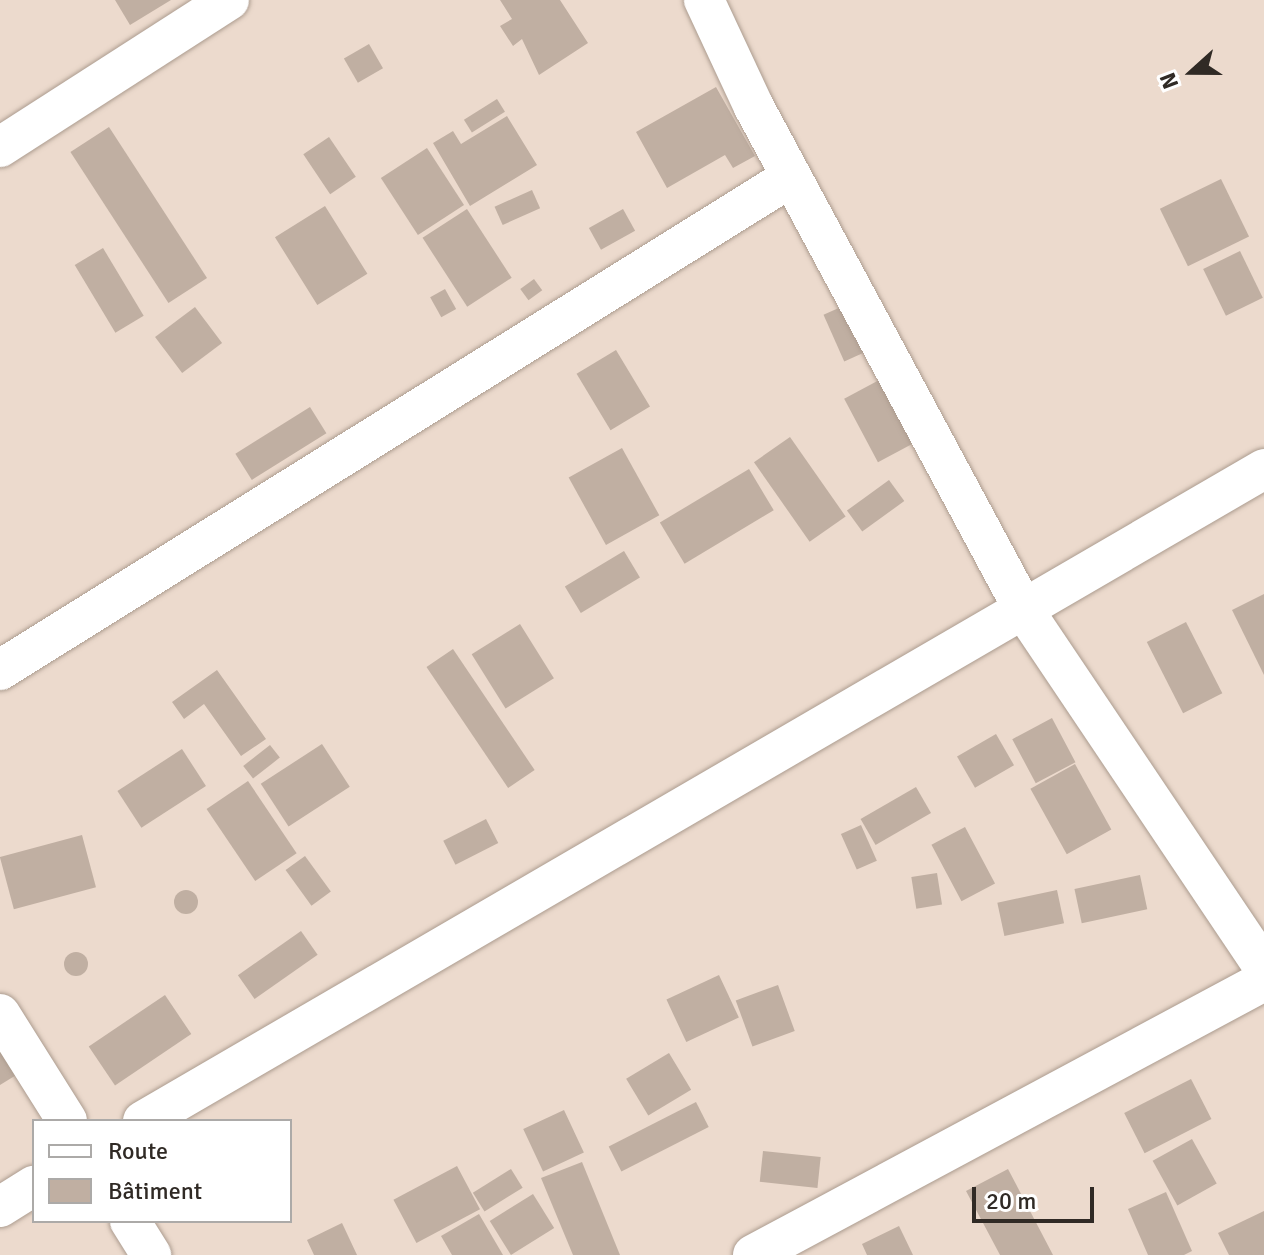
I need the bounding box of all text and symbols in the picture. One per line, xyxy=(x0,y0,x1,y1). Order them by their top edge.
north arrow xyxy=(1152,32,1232,112)
text: N xyxy=(1154,69,1184,93)
legend xyxy=(32,1119,292,1223)
text: Route xyxy=(108,1136,168,1166)
scale bar xyxy=(976,1171,1098,1221)
text: Bâtiment xyxy=(108,1176,202,1206)
text: 20 m xyxy=(986,1186,1036,1216)

